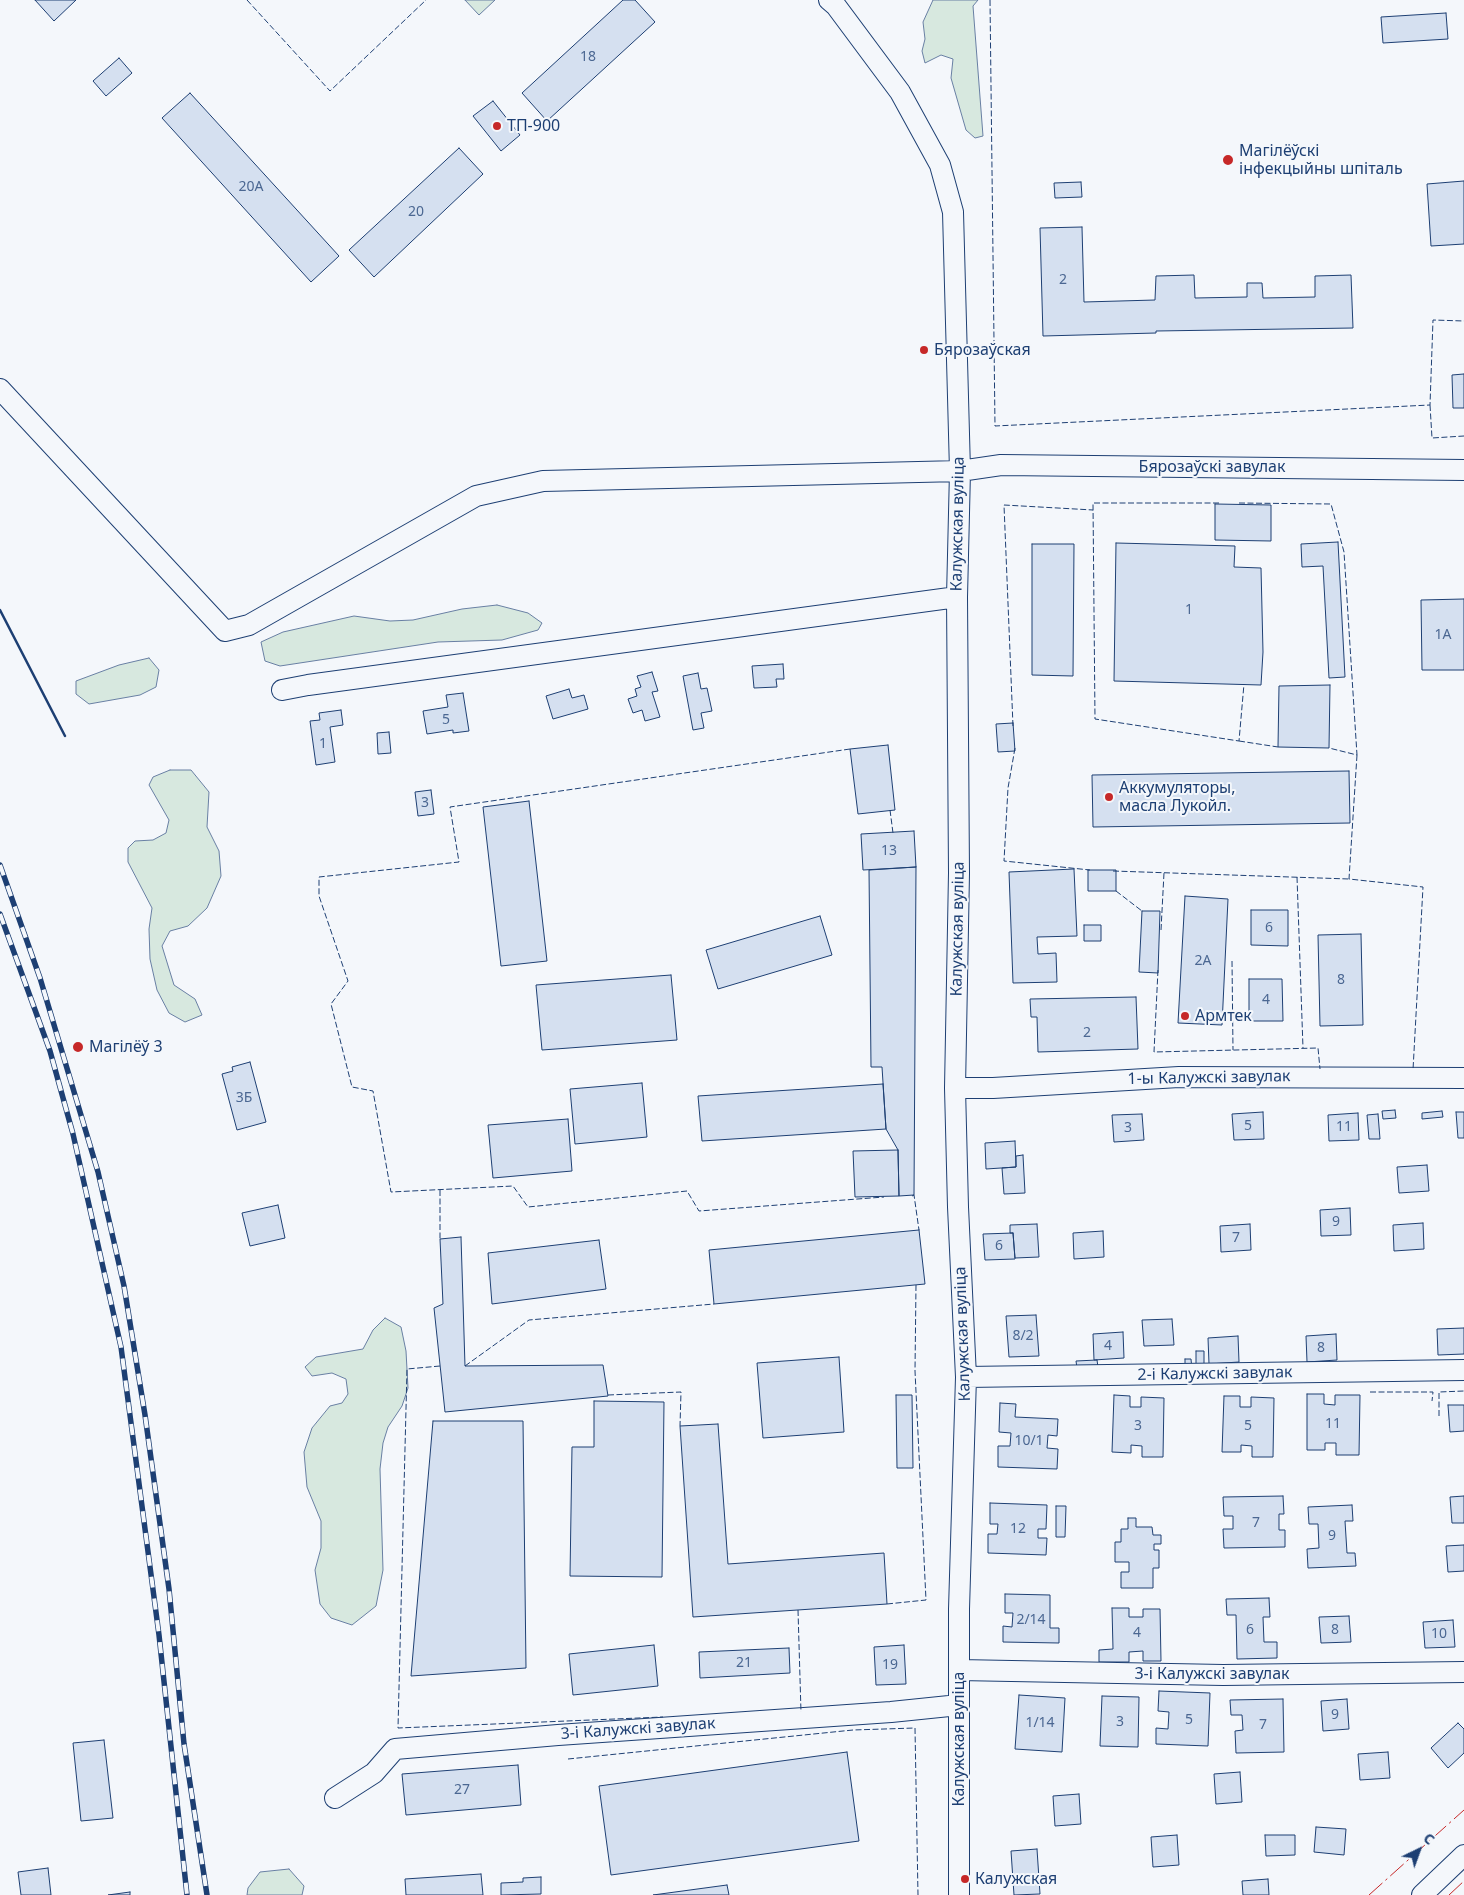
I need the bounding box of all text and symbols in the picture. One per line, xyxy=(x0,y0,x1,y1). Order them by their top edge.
house number: 18 xyxy=(580,49,596,65)
place label: ТП-900 xyxy=(507,116,560,136)
marker: ТП-900 xyxy=(491,120,503,132)
place label: Магілёўскі інфекцыйны шпіталь xyxy=(1239,141,1403,179)
marker: Магілёўскі інфекцыйны шпіталь xyxy=(1221,153,1235,167)
house number: 20А xyxy=(239,179,263,195)
house number: 20 xyxy=(408,204,424,220)
house number: 2 xyxy=(1059,272,1067,288)
place label: Бярозаўская xyxy=(934,340,1031,360)
marker: Бярозаўская xyxy=(918,344,930,356)
street label: Калужская вуліца xyxy=(947,456,969,592)
street label: Бярозаўскі завулак xyxy=(1139,457,1285,477)
house number: 1 xyxy=(1185,602,1193,618)
house number: 1А xyxy=(1435,627,1451,643)
house number: 5 xyxy=(442,712,450,728)
house number: 1 xyxy=(319,736,327,752)
place label: Аккумуляторы, масла Лукойл. xyxy=(1119,778,1236,816)
marker: Аккумуляторы, масла Лукойл. xyxy=(1103,791,1115,803)
house number: 3 xyxy=(421,795,429,811)
house number: 13 xyxy=(881,843,897,859)
street label: Калужская вуліца xyxy=(947,861,969,997)
house number: 6 xyxy=(1265,920,1273,936)
house number: 2А xyxy=(1195,953,1211,969)
house number: 8 xyxy=(1337,972,1345,988)
house number: 4 xyxy=(1262,992,1270,1008)
place label: Армтек xyxy=(1195,1006,1252,1026)
marker: Армтек xyxy=(1179,1010,1191,1022)
house number: 2 xyxy=(1083,1025,1091,1041)
place label: Магілёў 3 xyxy=(89,1037,163,1057)
marker: Магілёў 3 xyxy=(71,1040,85,1054)
street label: 1-ы Калужскі завулак xyxy=(1127,1067,1291,1089)
house number: 3Б xyxy=(236,1090,252,1106)
house number: 5 xyxy=(1244,1118,1252,1134)
house number: 11 xyxy=(1336,1119,1352,1135)
house number: 3 xyxy=(1124,1120,1132,1136)
house number: 9 xyxy=(1332,1214,1340,1230)
house number: 7 xyxy=(1232,1230,1240,1246)
house number: 6 xyxy=(995,1238,1003,1254)
street label: Калужская вуліца xyxy=(951,1266,975,1402)
house number: 8/2 xyxy=(1012,1328,1034,1344)
house number: 4 xyxy=(1104,1338,1112,1354)
house number: 8 xyxy=(1317,1340,1325,1356)
street label: 2-і Калужскі завулак xyxy=(1137,1363,1293,1385)
house number: 11 xyxy=(1325,1416,1341,1432)
house number: 3 xyxy=(1134,1418,1142,1434)
house number: 5 xyxy=(1244,1418,1252,1434)
house number: 10/1 xyxy=(1014,1433,1044,1449)
house number: 7 xyxy=(1252,1515,1260,1531)
house number: 12 xyxy=(1010,1521,1026,1537)
house number: 9 xyxy=(1328,1528,1336,1544)
house number: 2/14 xyxy=(1016,1612,1046,1628)
house number: 6 xyxy=(1246,1622,1254,1638)
house number: 8 xyxy=(1331,1622,1339,1638)
house number: 4 xyxy=(1133,1625,1141,1641)
house number: 10 xyxy=(1431,1626,1447,1642)
house number: 21 xyxy=(736,1655,752,1671)
house number: 19 xyxy=(882,1657,898,1673)
street label: 3-і Калужскі завулак xyxy=(1134,1664,1290,1684)
street label: Калужская вуліца xyxy=(949,1672,969,1806)
house number: 9 xyxy=(1331,1707,1339,1723)
house number: 5 xyxy=(1185,1712,1193,1728)
street label: 3-і Калужскі завулак xyxy=(560,1714,716,1744)
house number: 3 xyxy=(1116,1714,1124,1730)
house number: 1/14 xyxy=(1025,1715,1055,1731)
house number: 7 xyxy=(1259,1717,1267,1733)
house number: 27 xyxy=(454,1782,470,1798)
north arrow xyxy=(1394,1825,1444,1875)
text: С xyxy=(1420,1828,1439,1849)
place label: Калужская xyxy=(975,1869,1057,1889)
marker: Калужская xyxy=(959,1873,971,1885)

